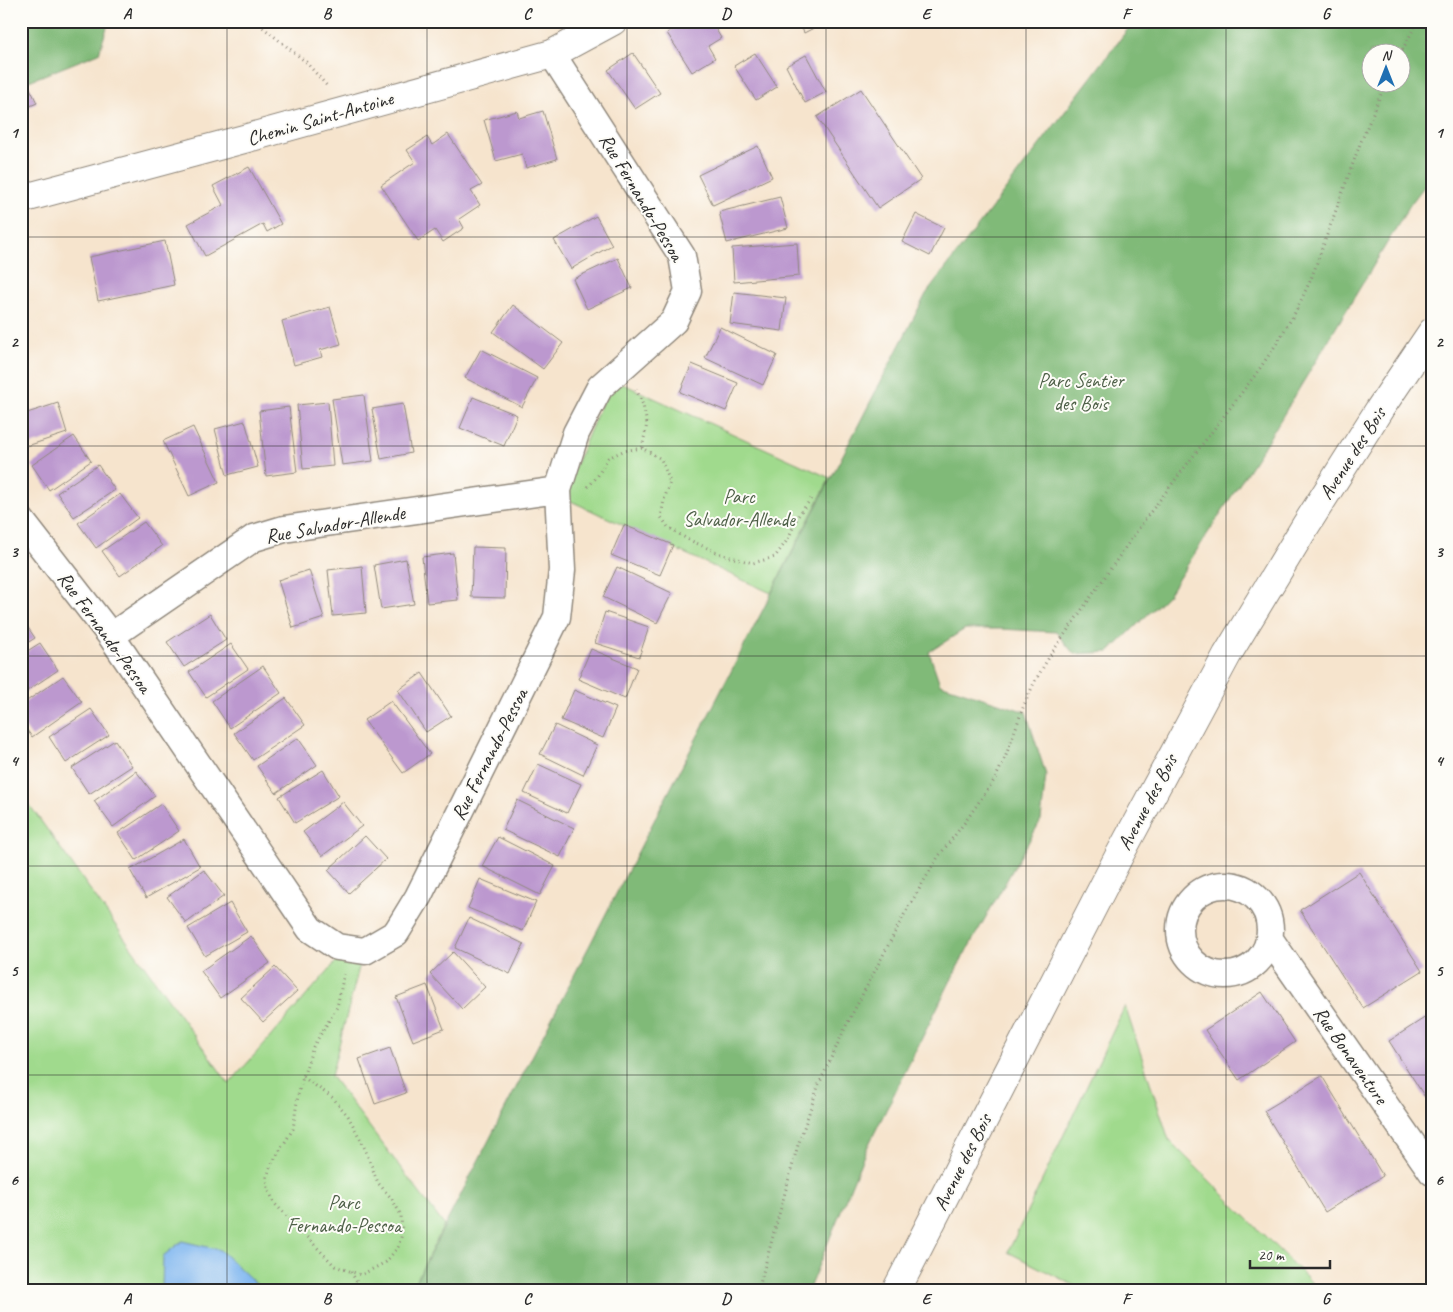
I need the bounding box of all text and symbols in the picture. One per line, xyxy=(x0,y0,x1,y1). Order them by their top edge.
text: A xyxy=(123,4,133,24)
text: B xyxy=(323,4,333,24)
text: C xyxy=(523,4,533,24)
text: D xyxy=(721,4,732,24)
text: E xyxy=(922,4,933,24)
text: F xyxy=(1122,4,1133,24)
text: G xyxy=(1322,4,1332,24)
north arrow xyxy=(1360,42,1410,92)
text: N xyxy=(1382,47,1393,64)
street label: Chemin Saint-Antoine xyxy=(244,85,397,151)
text: 1 xyxy=(10,123,19,143)
text: 1 xyxy=(1435,123,1444,143)
street label: Rue Fernando-Pessoa xyxy=(594,129,690,267)
text: 2 xyxy=(10,332,19,352)
text: 2 xyxy=(1435,332,1444,352)
park label: Parc Sentier des Bois xyxy=(1038,368,1126,416)
street label: Avenue des Bois xyxy=(1313,401,1393,504)
park label: Parc Salvador-Allende xyxy=(683,484,796,532)
street label: Rue Salvador-Allende xyxy=(264,500,408,549)
text: 3 xyxy=(10,542,19,562)
text: 3 xyxy=(1435,542,1444,562)
street label: Rue Fernando-Pessoa xyxy=(52,567,158,699)
street label: Rue Fernando-Pessoa xyxy=(446,683,534,824)
street label: Avenue des Bois xyxy=(1112,748,1184,854)
text: 4 xyxy=(10,751,19,771)
text: 4 xyxy=(1435,751,1444,771)
text: 5 xyxy=(11,961,20,981)
text: 5 xyxy=(1436,961,1445,981)
street label: Rue Bonaventure xyxy=(1308,1002,1394,1110)
street label: Avenue des Bois xyxy=(928,1108,998,1215)
text: 6 xyxy=(10,1170,19,1190)
text: 6 xyxy=(1435,1170,1444,1190)
park label: Parc Fernando-Pessoa xyxy=(287,1190,403,1238)
scale bar xyxy=(1250,1237,1330,1269)
text: 20 m xyxy=(1258,1246,1285,1265)
text: A xyxy=(123,1289,133,1309)
text: B xyxy=(323,1289,333,1309)
text: C xyxy=(523,1289,533,1309)
text: D xyxy=(721,1289,732,1309)
text: E xyxy=(922,1289,933,1309)
text: F xyxy=(1122,1289,1133,1309)
text: G xyxy=(1322,1289,1332,1309)

